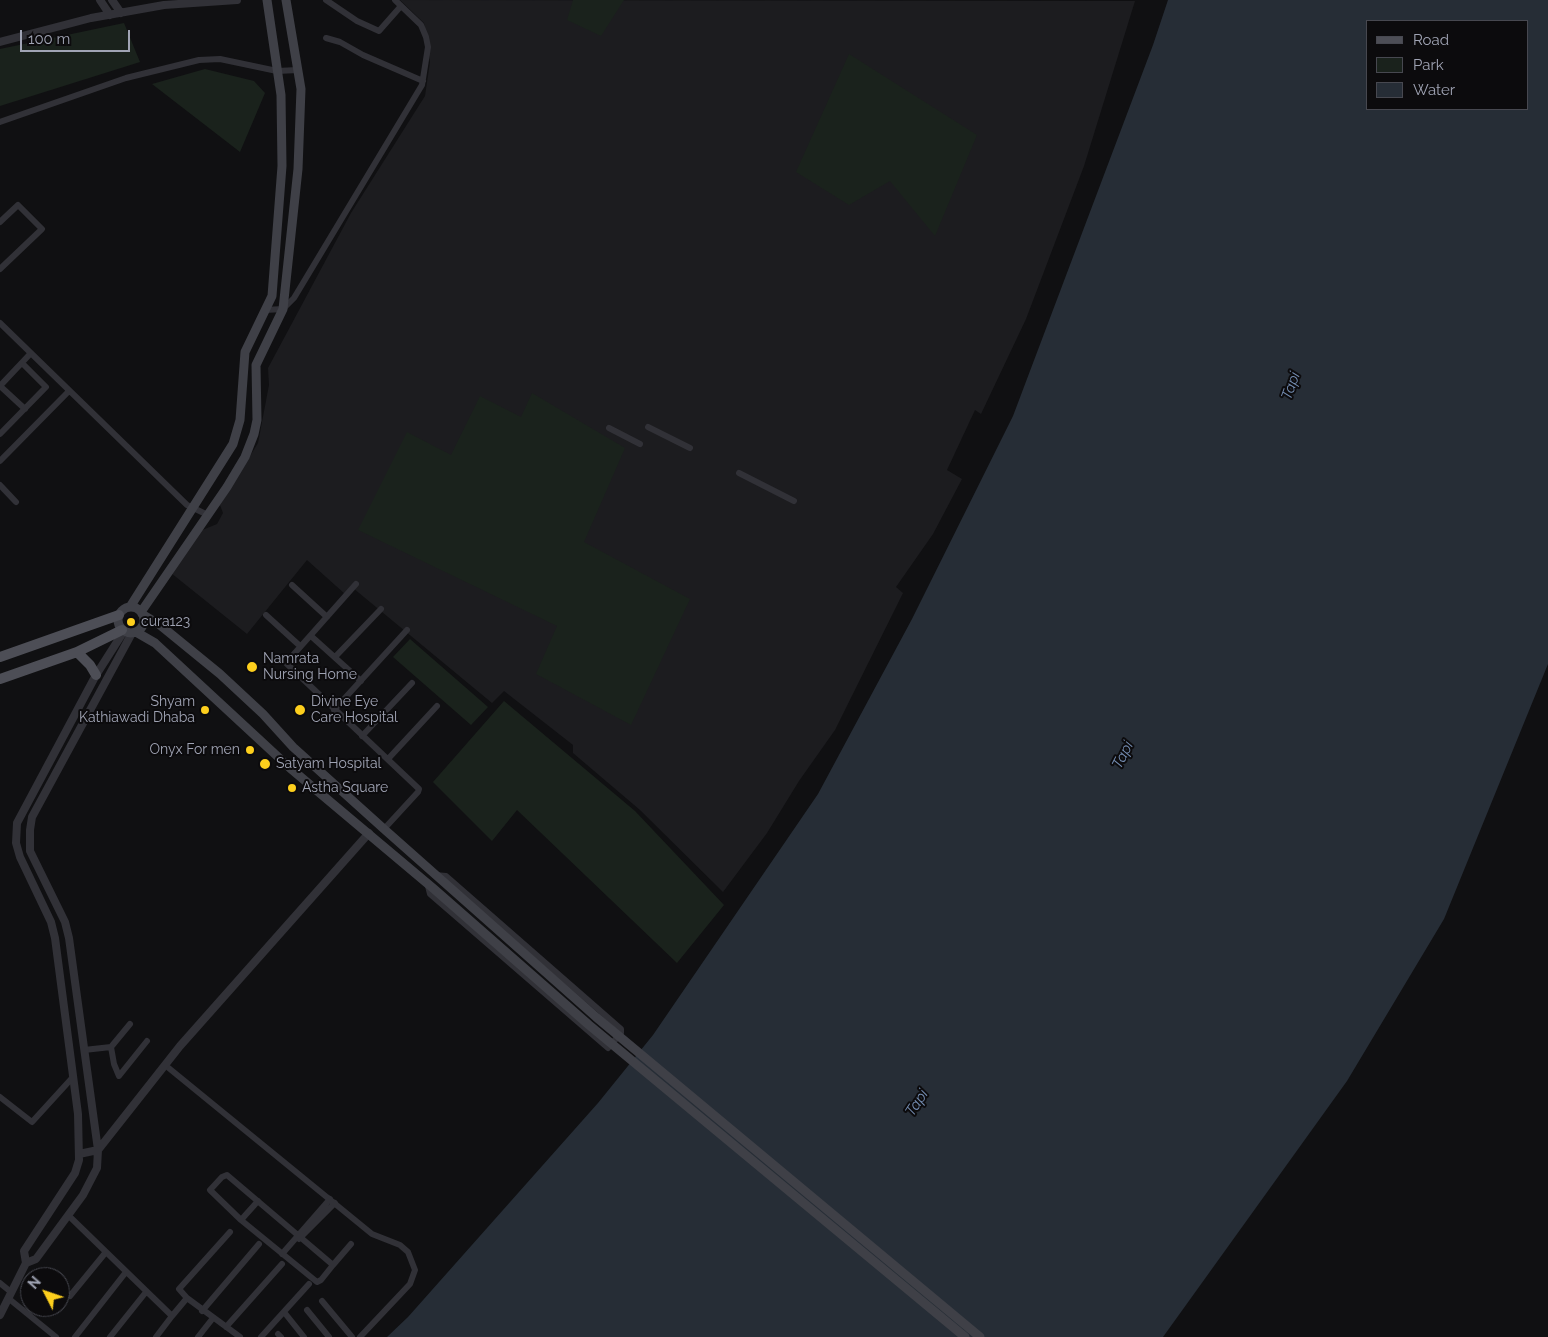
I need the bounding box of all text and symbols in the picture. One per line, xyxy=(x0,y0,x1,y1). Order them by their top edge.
scale bar xyxy=(22,20,132,52)
legend xyxy=(1366,20,1528,110)
text: 100 m xyxy=(28,30,70,48)
text: Road xyxy=(1413,31,1449,49)
text: Park xyxy=(1413,56,1444,74)
text: Water xyxy=(1413,81,1455,99)
water label: Tapi xyxy=(1278,370,1304,402)
place label: cura123 xyxy=(141,614,190,630)
marker: cura123 xyxy=(125,616,137,628)
place label: Namrata Nursing Home xyxy=(263,651,357,684)
marker: Namrata Nursing Home xyxy=(245,660,259,674)
place label: Shyam Kathiawadi Dhaba xyxy=(79,694,195,726)
place label: Divine Eye Care Hospital xyxy=(311,694,398,726)
marker: Divine Eye Care Hospital xyxy=(293,703,307,717)
marker: Shyam Kathiawadi Dhaba xyxy=(199,704,211,716)
water label: Tapi xyxy=(1109,738,1137,772)
place label: Onyx For men xyxy=(149,742,240,758)
marker: Onyx For men xyxy=(244,744,256,756)
place label: Satyam Hospital xyxy=(276,756,381,772)
marker: Satyam Hospital xyxy=(258,757,272,771)
place label: Astha Square xyxy=(302,780,388,796)
marker: Astha Square xyxy=(286,782,298,794)
water label: Tapi xyxy=(902,1086,932,1120)
north arrow xyxy=(20,1267,70,1317)
text: N xyxy=(25,1274,44,1292)

